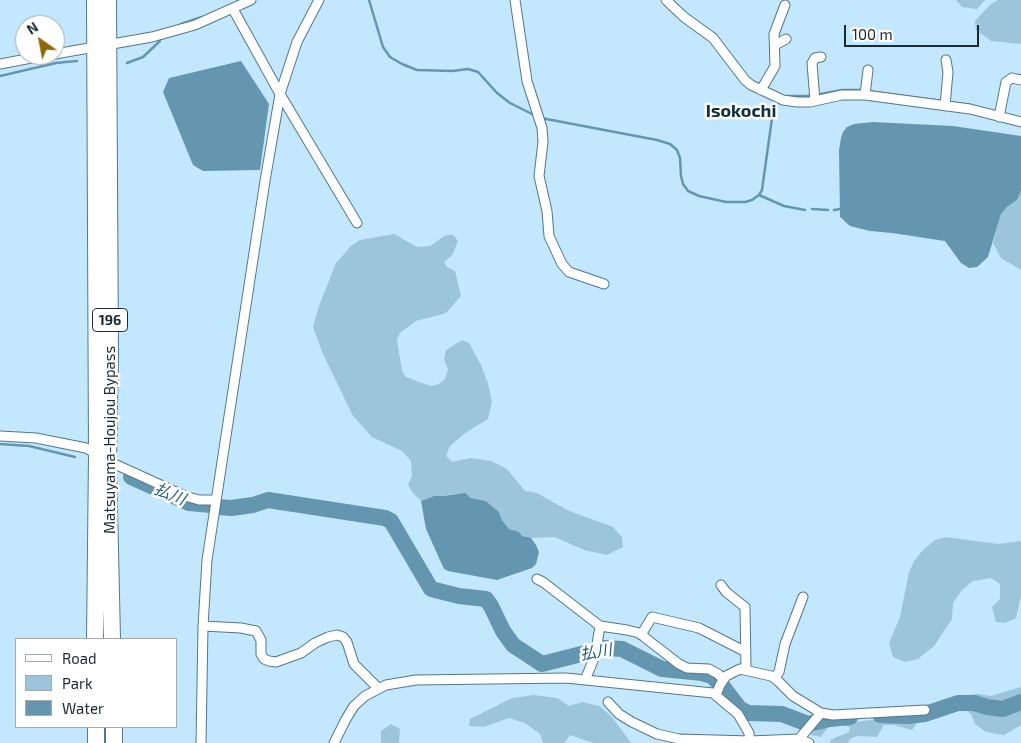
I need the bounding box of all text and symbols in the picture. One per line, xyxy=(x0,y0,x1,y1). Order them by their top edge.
north arrow xyxy=(15,15,65,65)
scale bar xyxy=(846,15,981,47)
text: N xyxy=(23,18,41,38)
text: 100 m xyxy=(852,25,893,43)
district label: Isokochi xyxy=(706,100,776,122)
road number: 196 xyxy=(92,308,128,332)
street label: Matsuyama-Houjou Bypass xyxy=(101,346,119,534)
water label: 払川 xyxy=(152,479,188,509)
legend xyxy=(15,638,178,728)
water label: 払川 xyxy=(579,640,613,664)
text: Road xyxy=(62,649,97,667)
text: Park xyxy=(62,674,93,692)
text: Water xyxy=(62,699,104,717)

